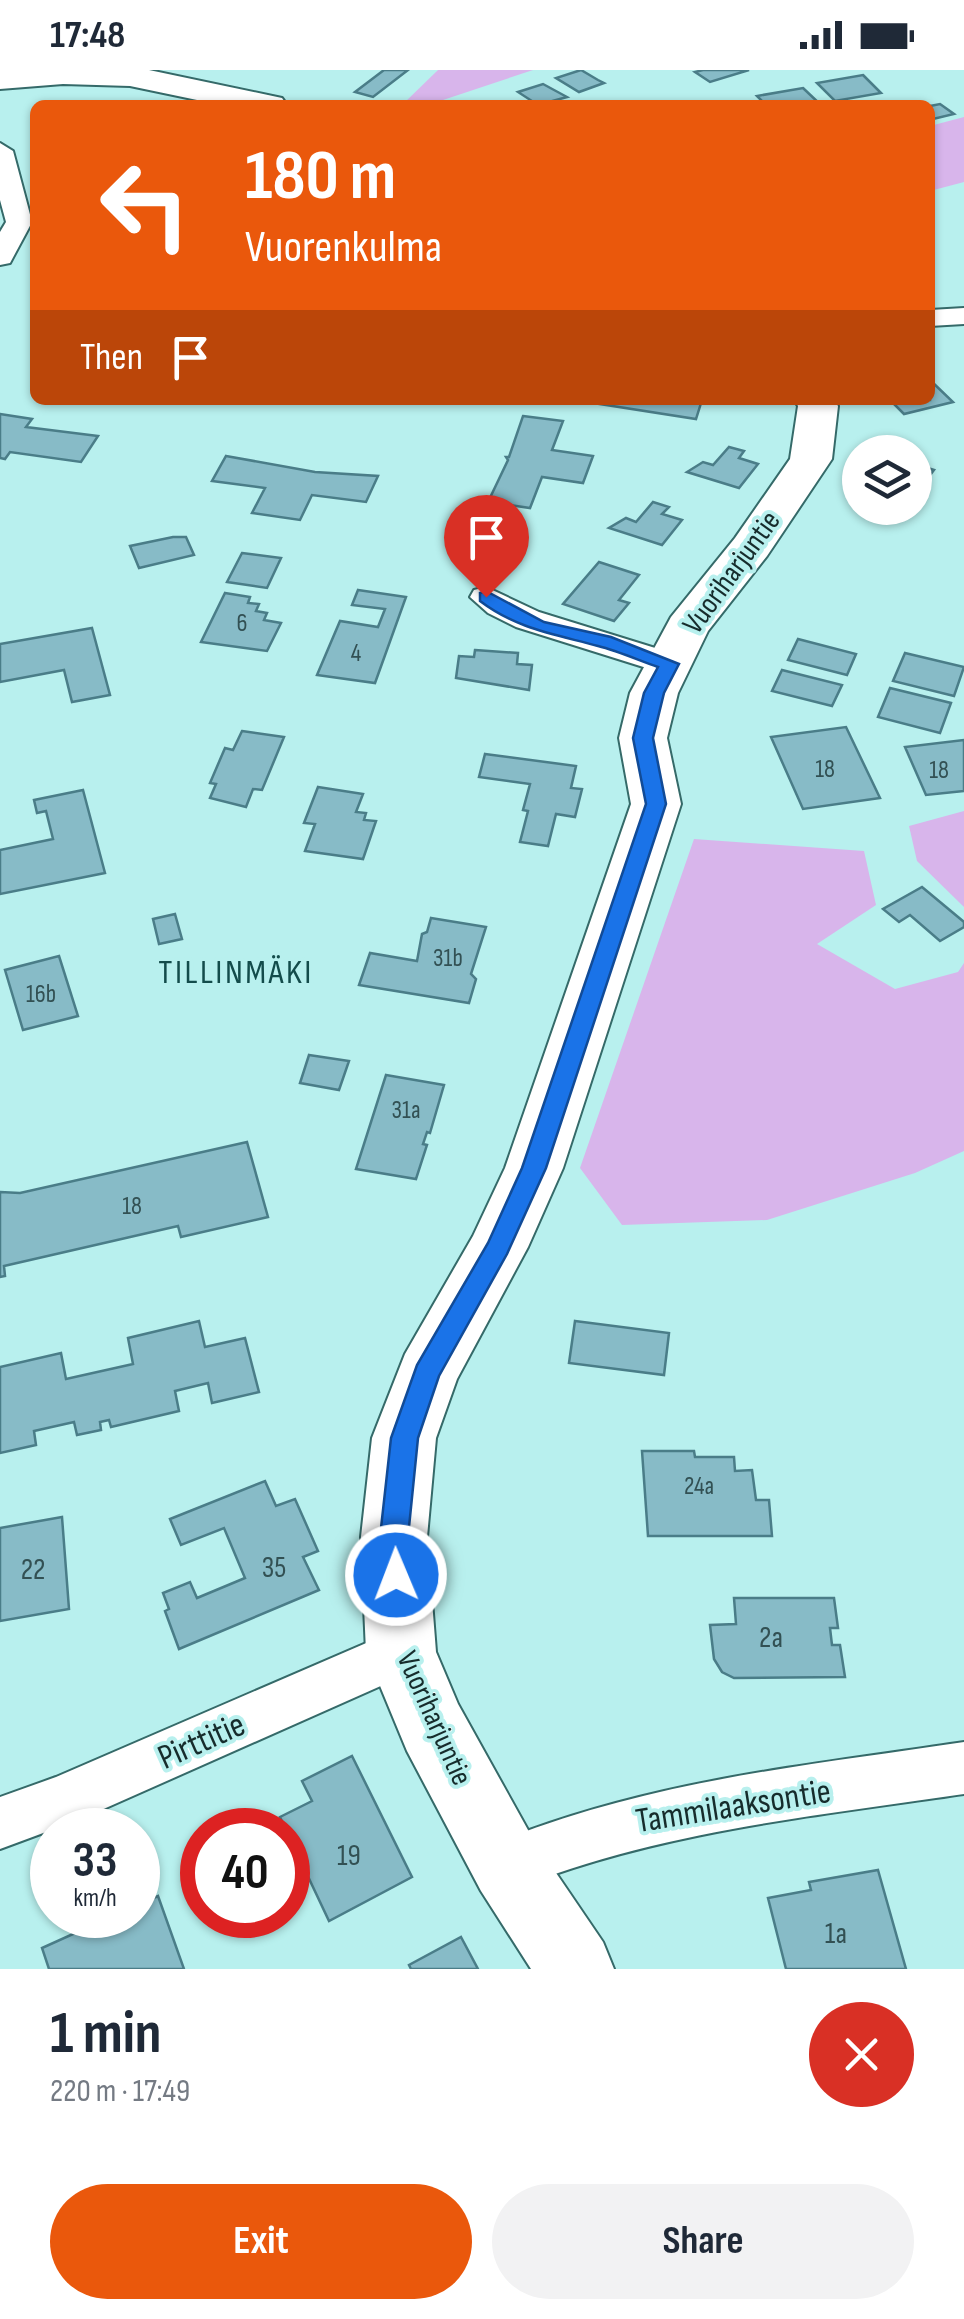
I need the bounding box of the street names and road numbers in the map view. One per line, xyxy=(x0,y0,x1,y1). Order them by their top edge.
street label: Vuoriharjuntie xyxy=(675,504,788,641)
street label: Vuoriharjuntie xyxy=(389,1646,480,1791)
street label: Pirttitie xyxy=(151,1703,252,1779)
street label: Tammilaaksontie xyxy=(633,1770,834,1843)

